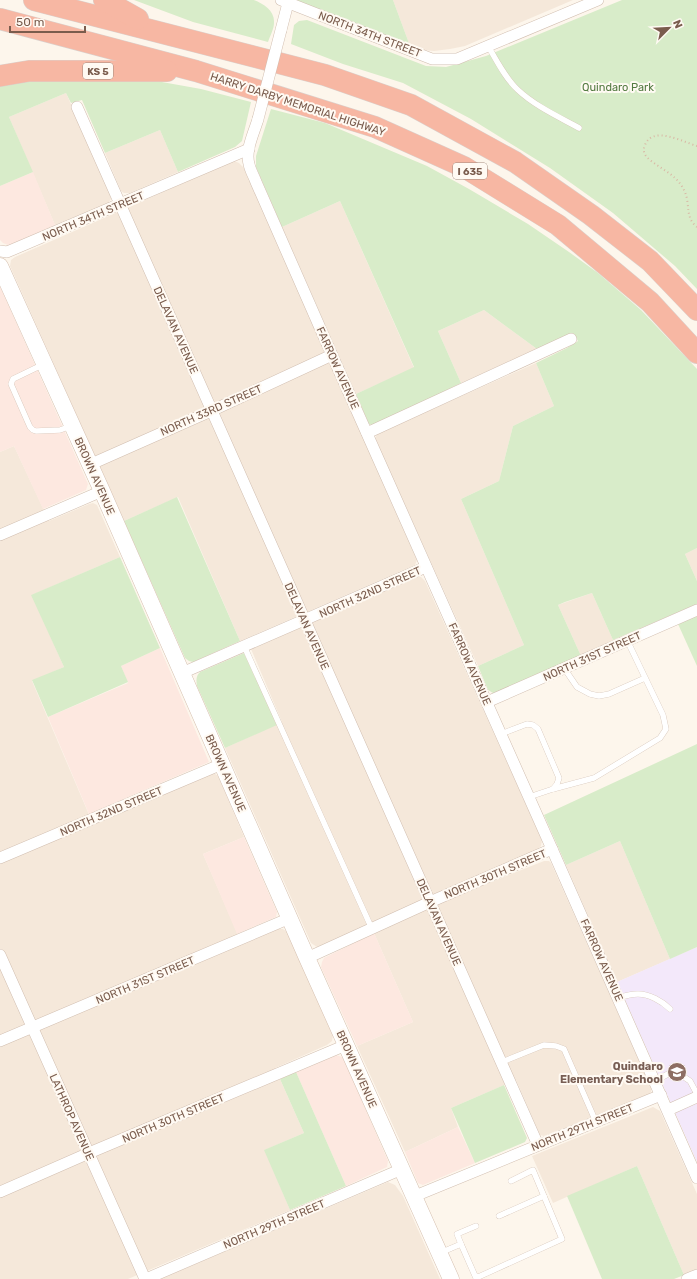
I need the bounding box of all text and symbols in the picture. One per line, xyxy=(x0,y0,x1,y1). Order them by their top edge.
scale bar xyxy=(10,8,85,34)
north arrow xyxy=(649,8,689,48)
street label: NORTH 34TH STREET xyxy=(316,9,424,60)
text: 50 m xyxy=(16,15,44,29)
text: N xyxy=(670,18,685,30)
road number: KS 5 xyxy=(83,63,113,79)
street label: HARRY DARBY MEMORIAL HIGHWAY xyxy=(209,70,387,139)
park label: Quindaro Park xyxy=(582,81,654,94)
road number: I 635 xyxy=(453,163,487,179)
street label: NORTH 34TH STREET xyxy=(40,189,147,244)
street label: DELAVAN AVENUE xyxy=(150,285,201,376)
street label: FARROW AVENUE xyxy=(314,325,362,412)
street label: NORTH 33RD STREET xyxy=(158,382,265,439)
street label: BROWN AVENUE xyxy=(72,435,118,517)
street label: NORTH 32ND STREET xyxy=(317,564,424,621)
street label: DELAVAN AVENUE xyxy=(281,581,332,672)
street label: FARROW AVENUE xyxy=(446,621,494,708)
street label: NORTH 31ST STREET xyxy=(541,629,644,684)
street label: BROWN AVENUE xyxy=(203,732,249,814)
street label: NORTH 32ND STREET xyxy=(58,784,165,839)
street label: NORTH 30TH STREET xyxy=(442,847,549,902)
street label: DELAVAN AVENUE xyxy=(413,877,464,968)
street label: FARROW AVENUE xyxy=(578,917,626,1004)
street label: NORTH 31ST STREET xyxy=(94,954,197,1007)
street label: BROWN AVENUE xyxy=(334,1028,380,1110)
place label: Quindaro Elementary School xyxy=(560,1060,663,1086)
school or university icon: Quindaro Elementary School xyxy=(666,1061,688,1083)
street label: LATHROP AVENUE xyxy=(47,1072,97,1163)
street label: NORTH 30TH STREET xyxy=(120,1091,227,1146)
street label: NORTH 29TH STREET xyxy=(529,1101,636,1154)
street label: NORTH 29TH STREET xyxy=(221,1197,328,1252)

